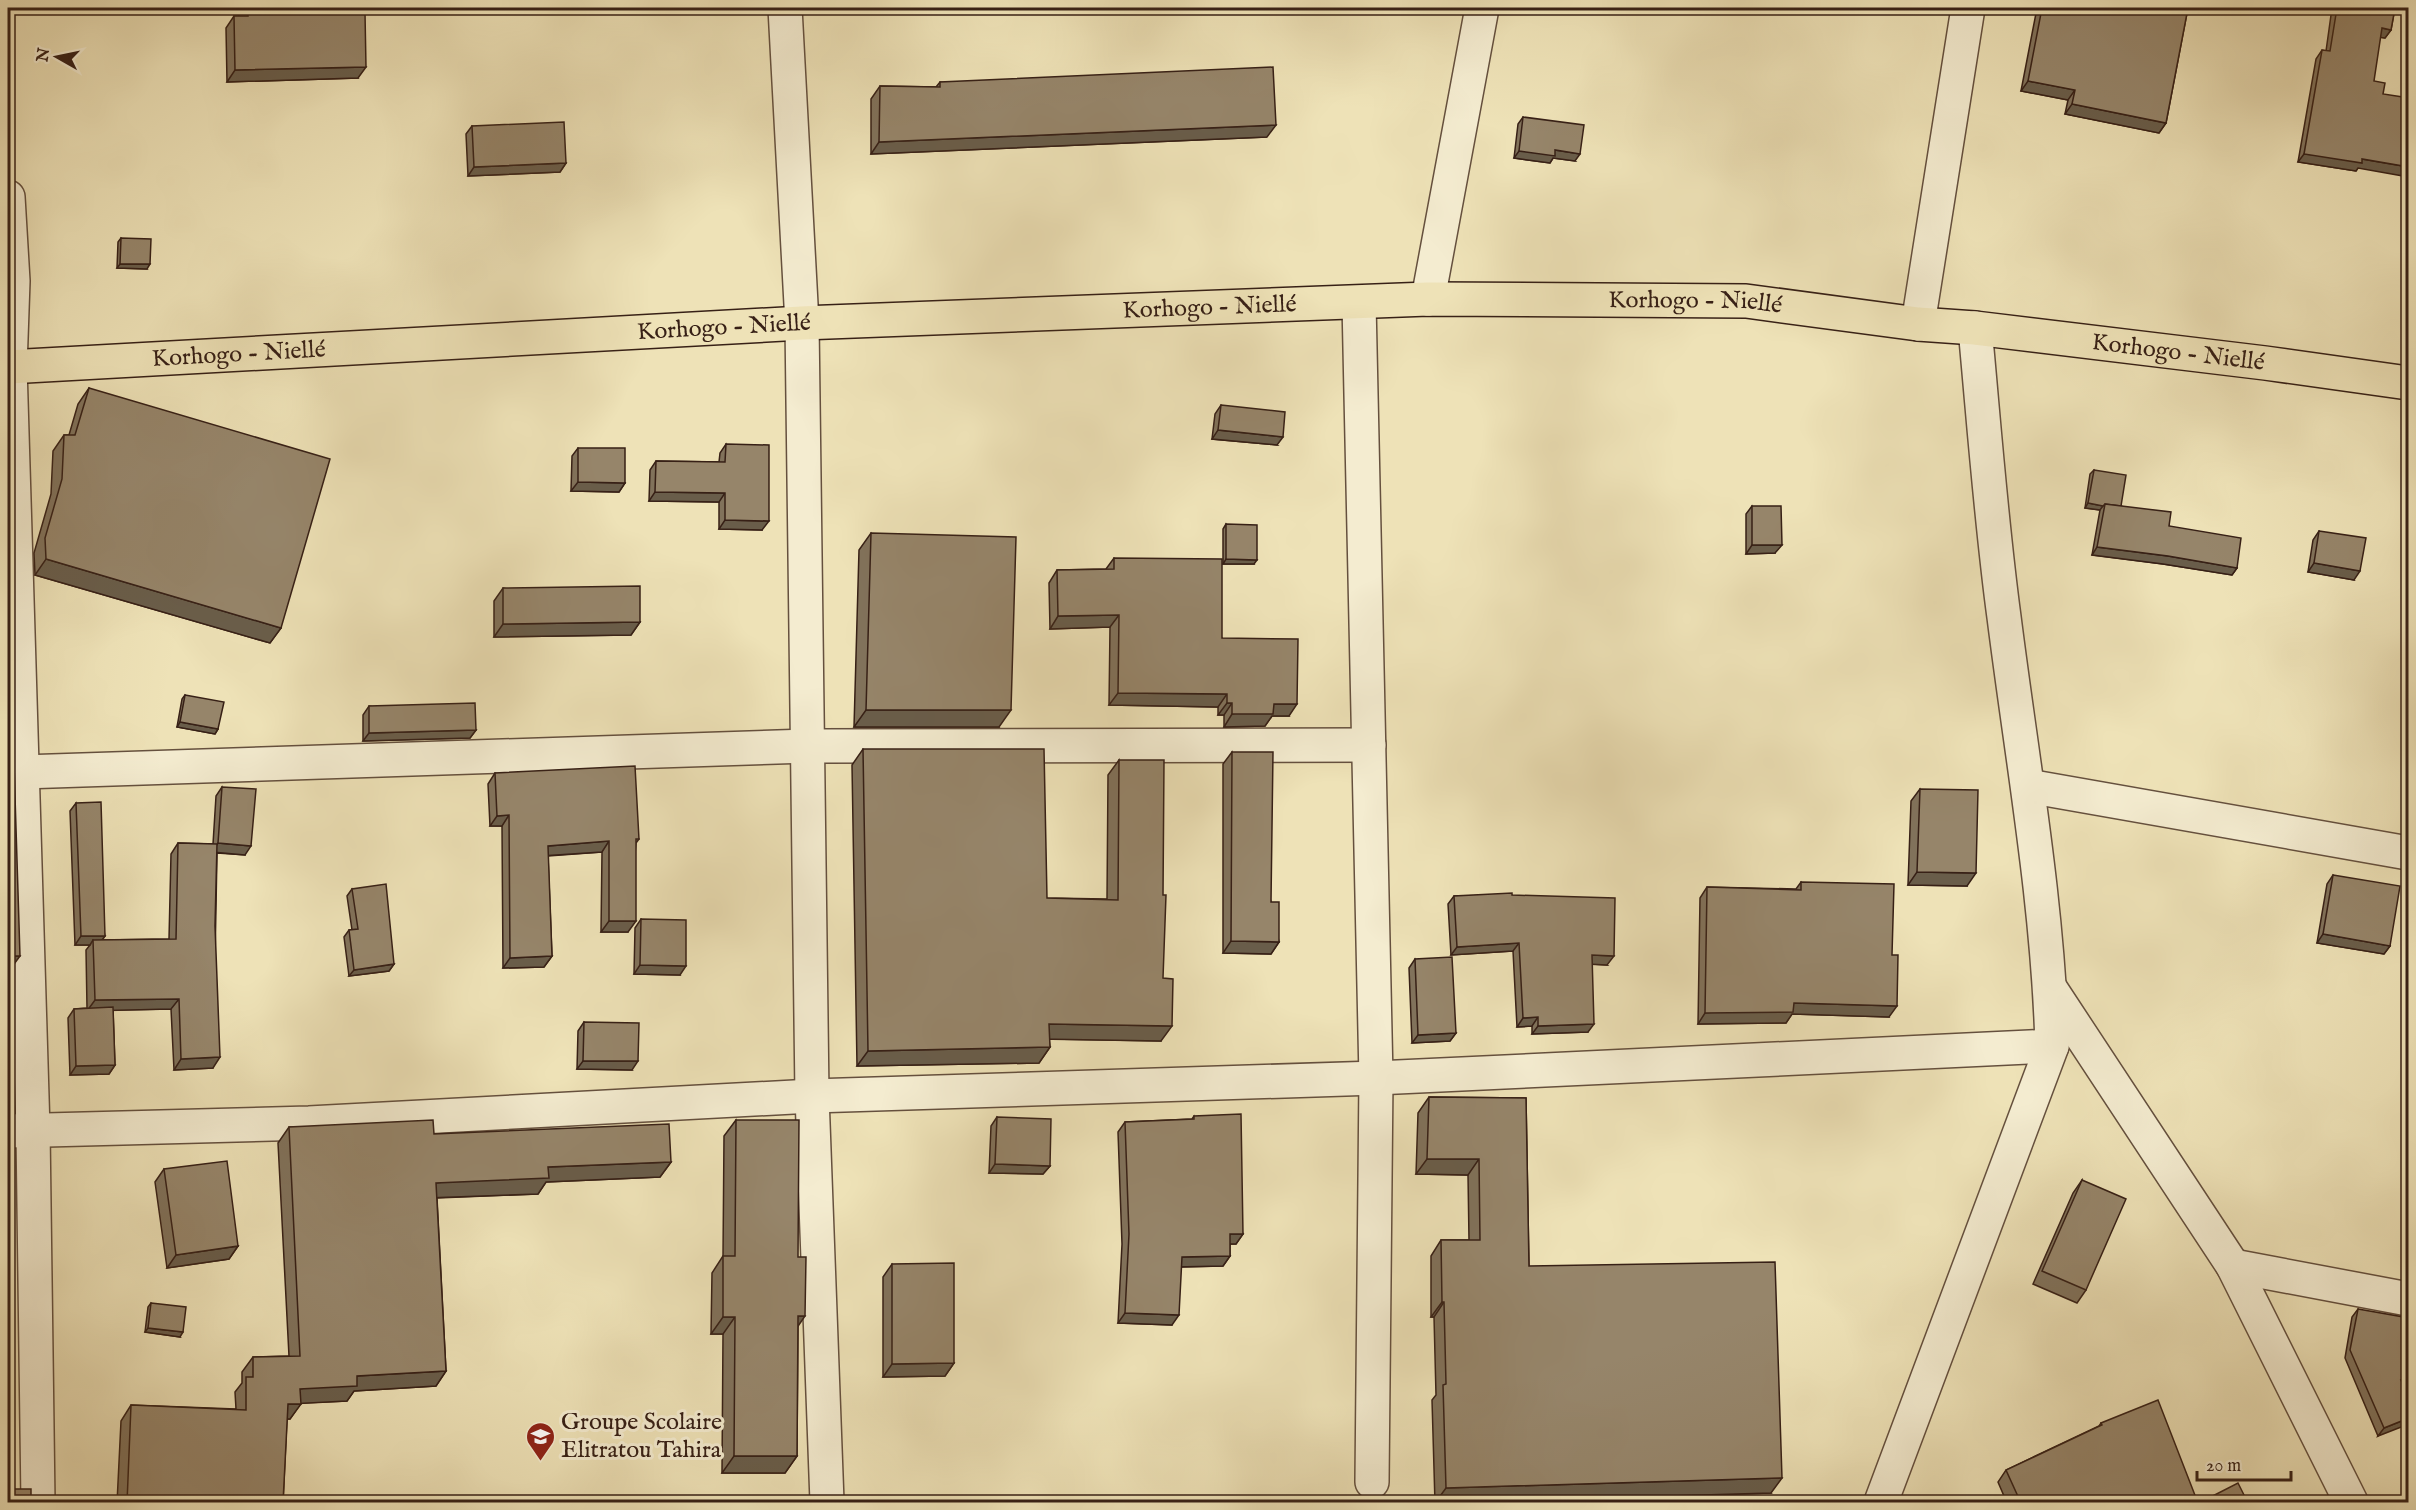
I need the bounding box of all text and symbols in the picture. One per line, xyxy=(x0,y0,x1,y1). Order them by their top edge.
north arrow xyxy=(27,27,87,87)
text: N xyxy=(33,46,55,64)
street label: Korhogo - Niellé xyxy=(1608,285,1784,321)
street label: Korhogo - Niellé xyxy=(1122,289,1297,326)
street label: Korhogo - Niellé xyxy=(636,307,811,348)
street label: Korhogo - Niellé xyxy=(2090,327,2266,378)
street label: Korhogo - Niellé xyxy=(151,334,326,375)
place label: Groupe Scolaire Elitratou Tahira xyxy=(561,1407,722,1466)
school or university icon: Groupe Scolaire Elitratou Tahira xyxy=(524,1420,556,1462)
scale bar xyxy=(2197,1444,2292,1482)
text: 20 m xyxy=(2206,1455,2241,1478)

